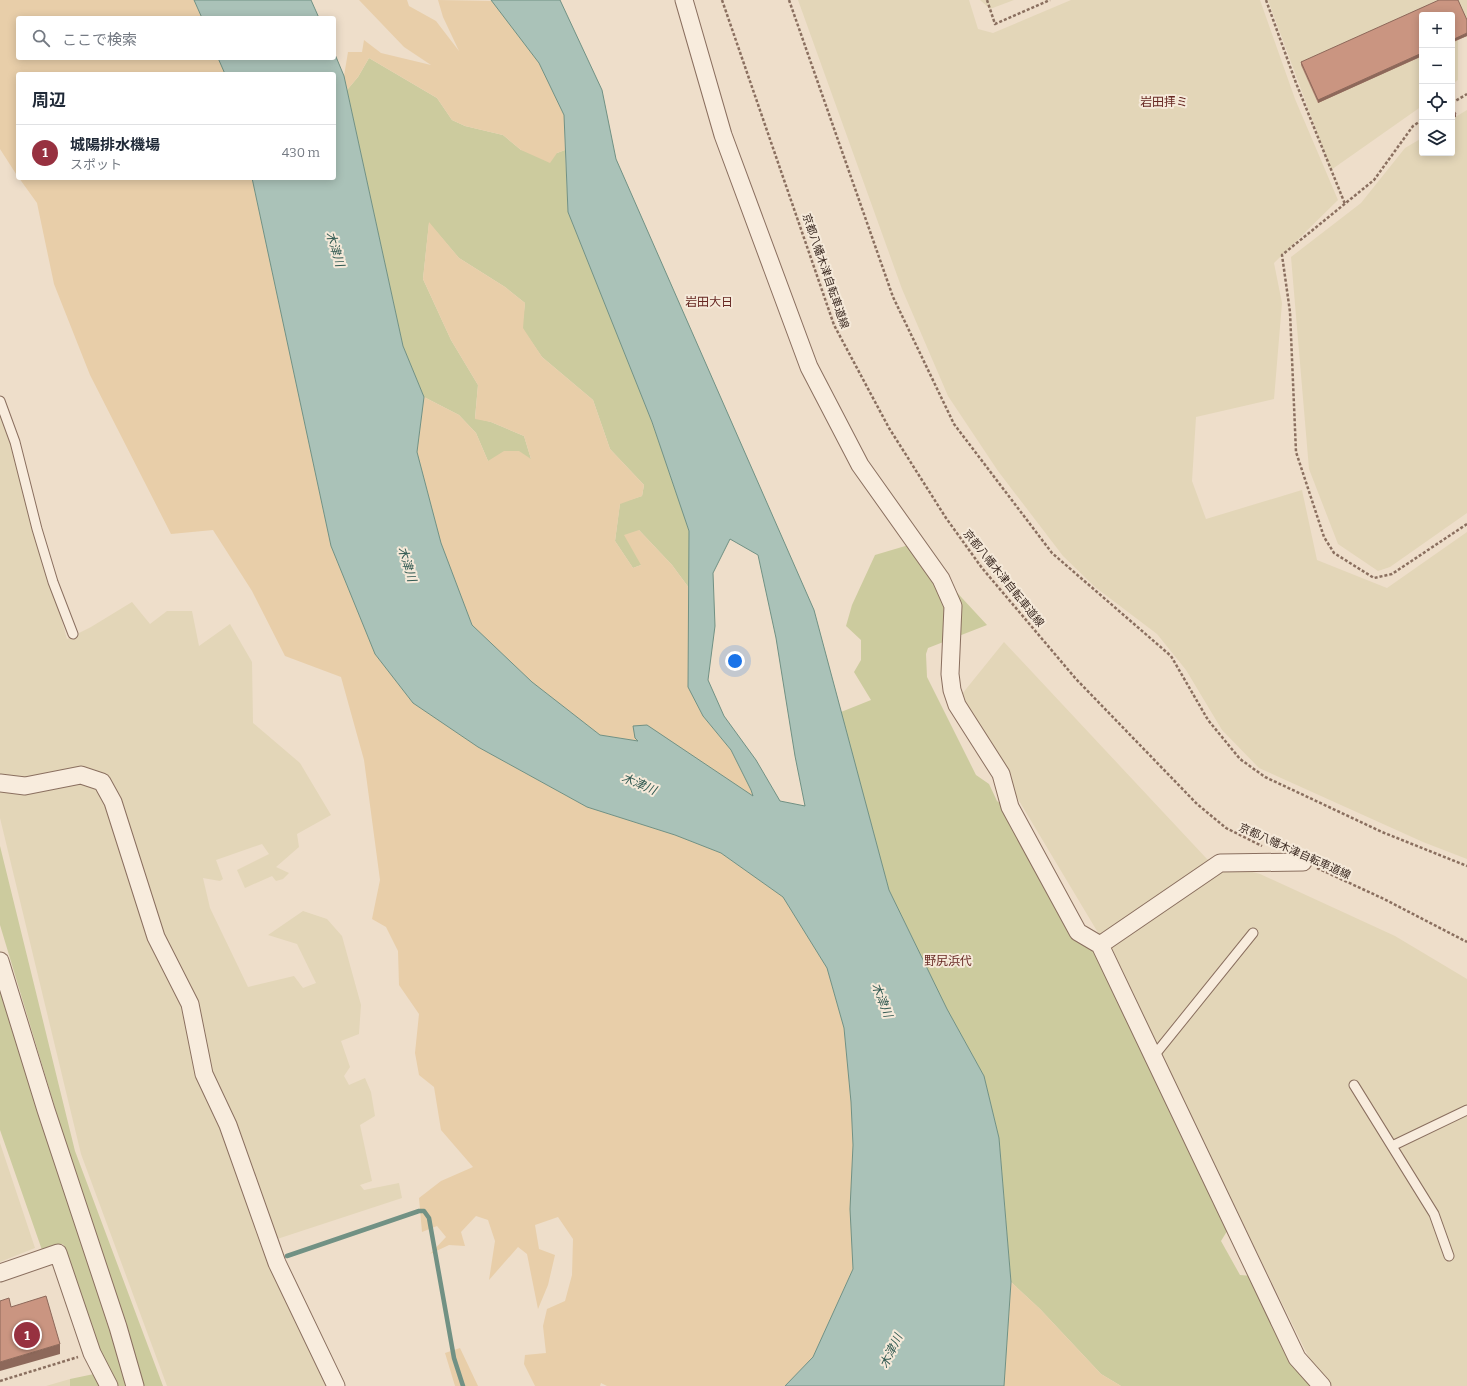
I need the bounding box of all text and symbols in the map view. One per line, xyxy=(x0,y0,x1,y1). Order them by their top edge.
map controls xyxy=(1419,12,1455,156)
button: + xyxy=(1419,12,1455,48)
search box xyxy=(16,16,336,60)
icon: search xyxy=(30,27,52,49)
text: ここで検索 xyxy=(62,31,137,49)
button: − xyxy=(1419,48,1455,84)
button: locate xyxy=(1419,84,1455,120)
text: 周辺 xyxy=(32,90,66,111)
district label: 岩田拝ミ xyxy=(1140,95,1188,109)
button: layers xyxy=(1419,120,1455,156)
text: 城陽排水機場 xyxy=(70,136,160,154)
text: 1 xyxy=(42,145,48,160)
text: 430 m xyxy=(282,145,320,160)
text: スポット xyxy=(70,157,122,172)
street label: 京都八幡木津自転車道線 xyxy=(800,212,851,330)
water label: 木津川 xyxy=(323,230,348,270)
district label: 岩田大日 xyxy=(685,295,733,309)
street label: 京都八幡木津自転車道線 xyxy=(960,527,1047,629)
water label: 木津川 xyxy=(395,545,420,585)
your location xyxy=(725,651,745,671)
water label: 木津川 xyxy=(620,771,660,798)
street label: 京都八幡木津自転車道線 xyxy=(1237,821,1353,882)
district label: 野尻浜代 xyxy=(924,954,972,968)
water label: 木津川 xyxy=(869,981,896,1021)
pin: 1 xyxy=(14,1320,40,1350)
water label: 木津川 xyxy=(877,1330,906,1370)

